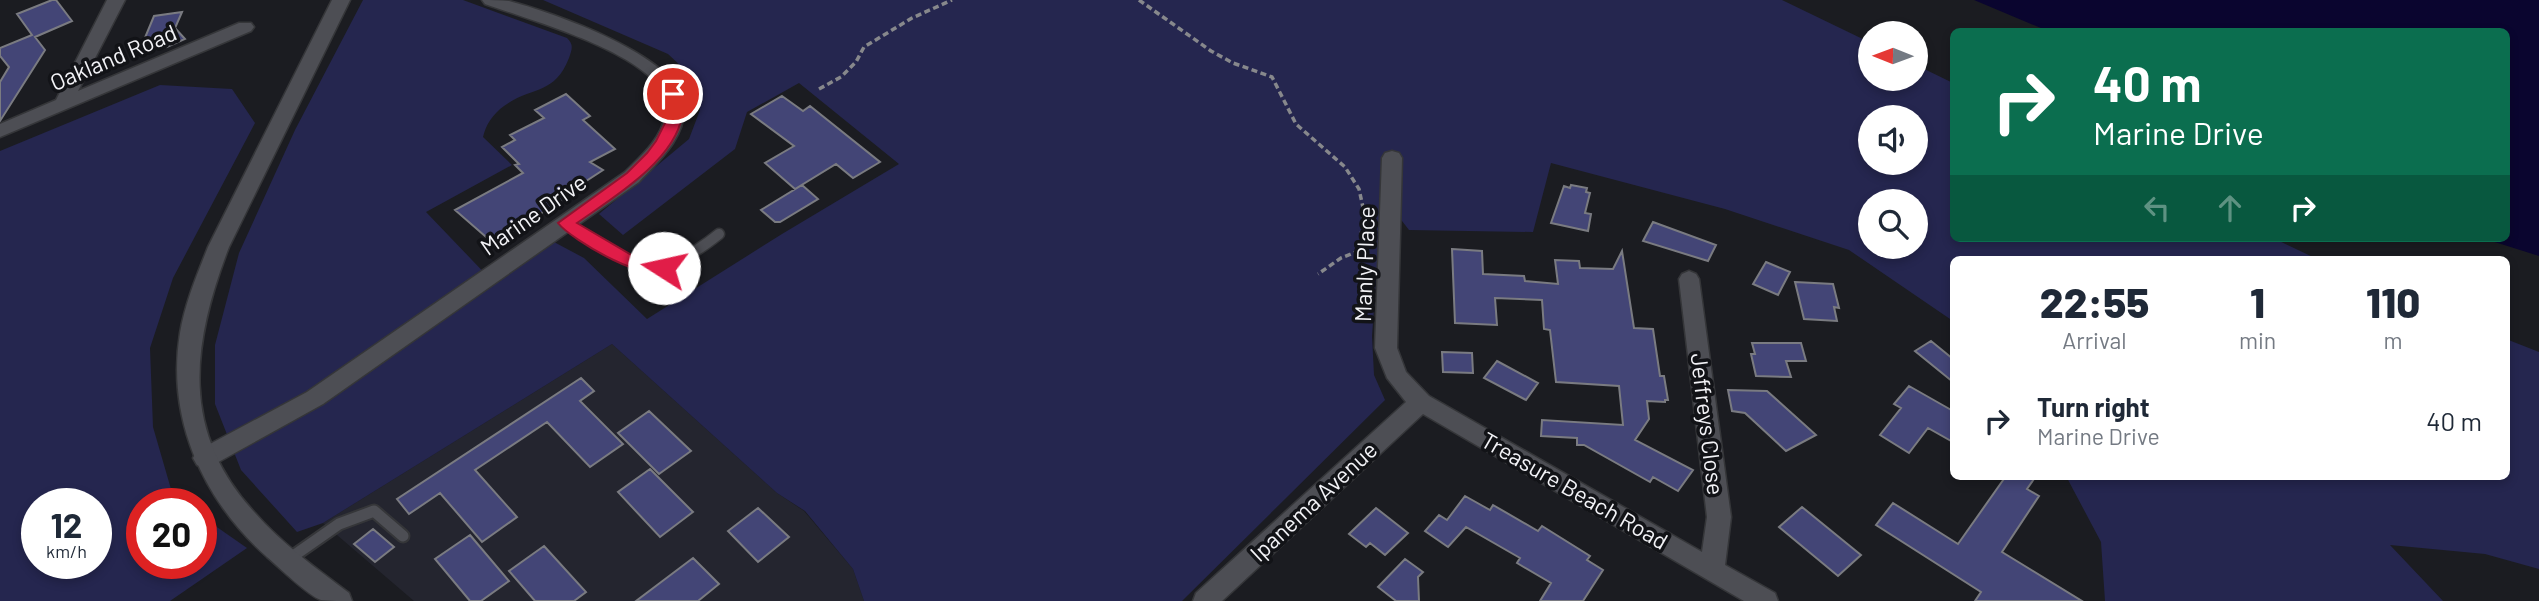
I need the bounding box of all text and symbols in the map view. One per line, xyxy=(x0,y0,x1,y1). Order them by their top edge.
street label: Oakland Road xyxy=(46,18,180,96)
north arrow xyxy=(1858,21,1928,91)
map controls xyxy=(1858,21,1928,259)
text: 40 m xyxy=(2093,53,2201,112)
icon: right xyxy=(1978,56,2069,147)
pin xyxy=(643,64,703,124)
icon: arrive xyxy=(654,75,692,113)
button: sound xyxy=(1858,105,1928,175)
text: Marine Drive xyxy=(2093,113,2264,151)
street label: Marine Drive xyxy=(475,167,591,261)
button: search xyxy=(1858,189,1928,259)
icon: left xyxy=(2138,189,2176,227)
icon: ahead xyxy=(2211,189,2249,227)
icon: right xyxy=(2284,189,2322,227)
street label: Manly Place xyxy=(1348,206,1380,322)
position arrow xyxy=(627,231,701,305)
text: 22:55 xyxy=(2040,276,2149,326)
text: 1 xyxy=(2250,276,2265,326)
text: 110 xyxy=(2366,276,2420,326)
text: Arrival xyxy=(2062,326,2127,354)
text: min xyxy=(2239,326,2276,354)
text: m xyxy=(2384,326,2403,354)
street label: Jeffreys Close xyxy=(1685,352,1731,496)
text: Turn right xyxy=(2037,391,2150,422)
icon: right xyxy=(1978,402,2016,440)
text: 40 m xyxy=(2426,405,2482,436)
text: Marine Drive xyxy=(2037,422,2160,450)
street label: Treasure Beach Road xyxy=(1477,425,1673,555)
street label: Ipanema Avenue xyxy=(1244,435,1382,567)
speed limit sign: 20 xyxy=(126,488,217,579)
text: 12 xyxy=(50,503,82,545)
text: km/h xyxy=(46,540,87,562)

